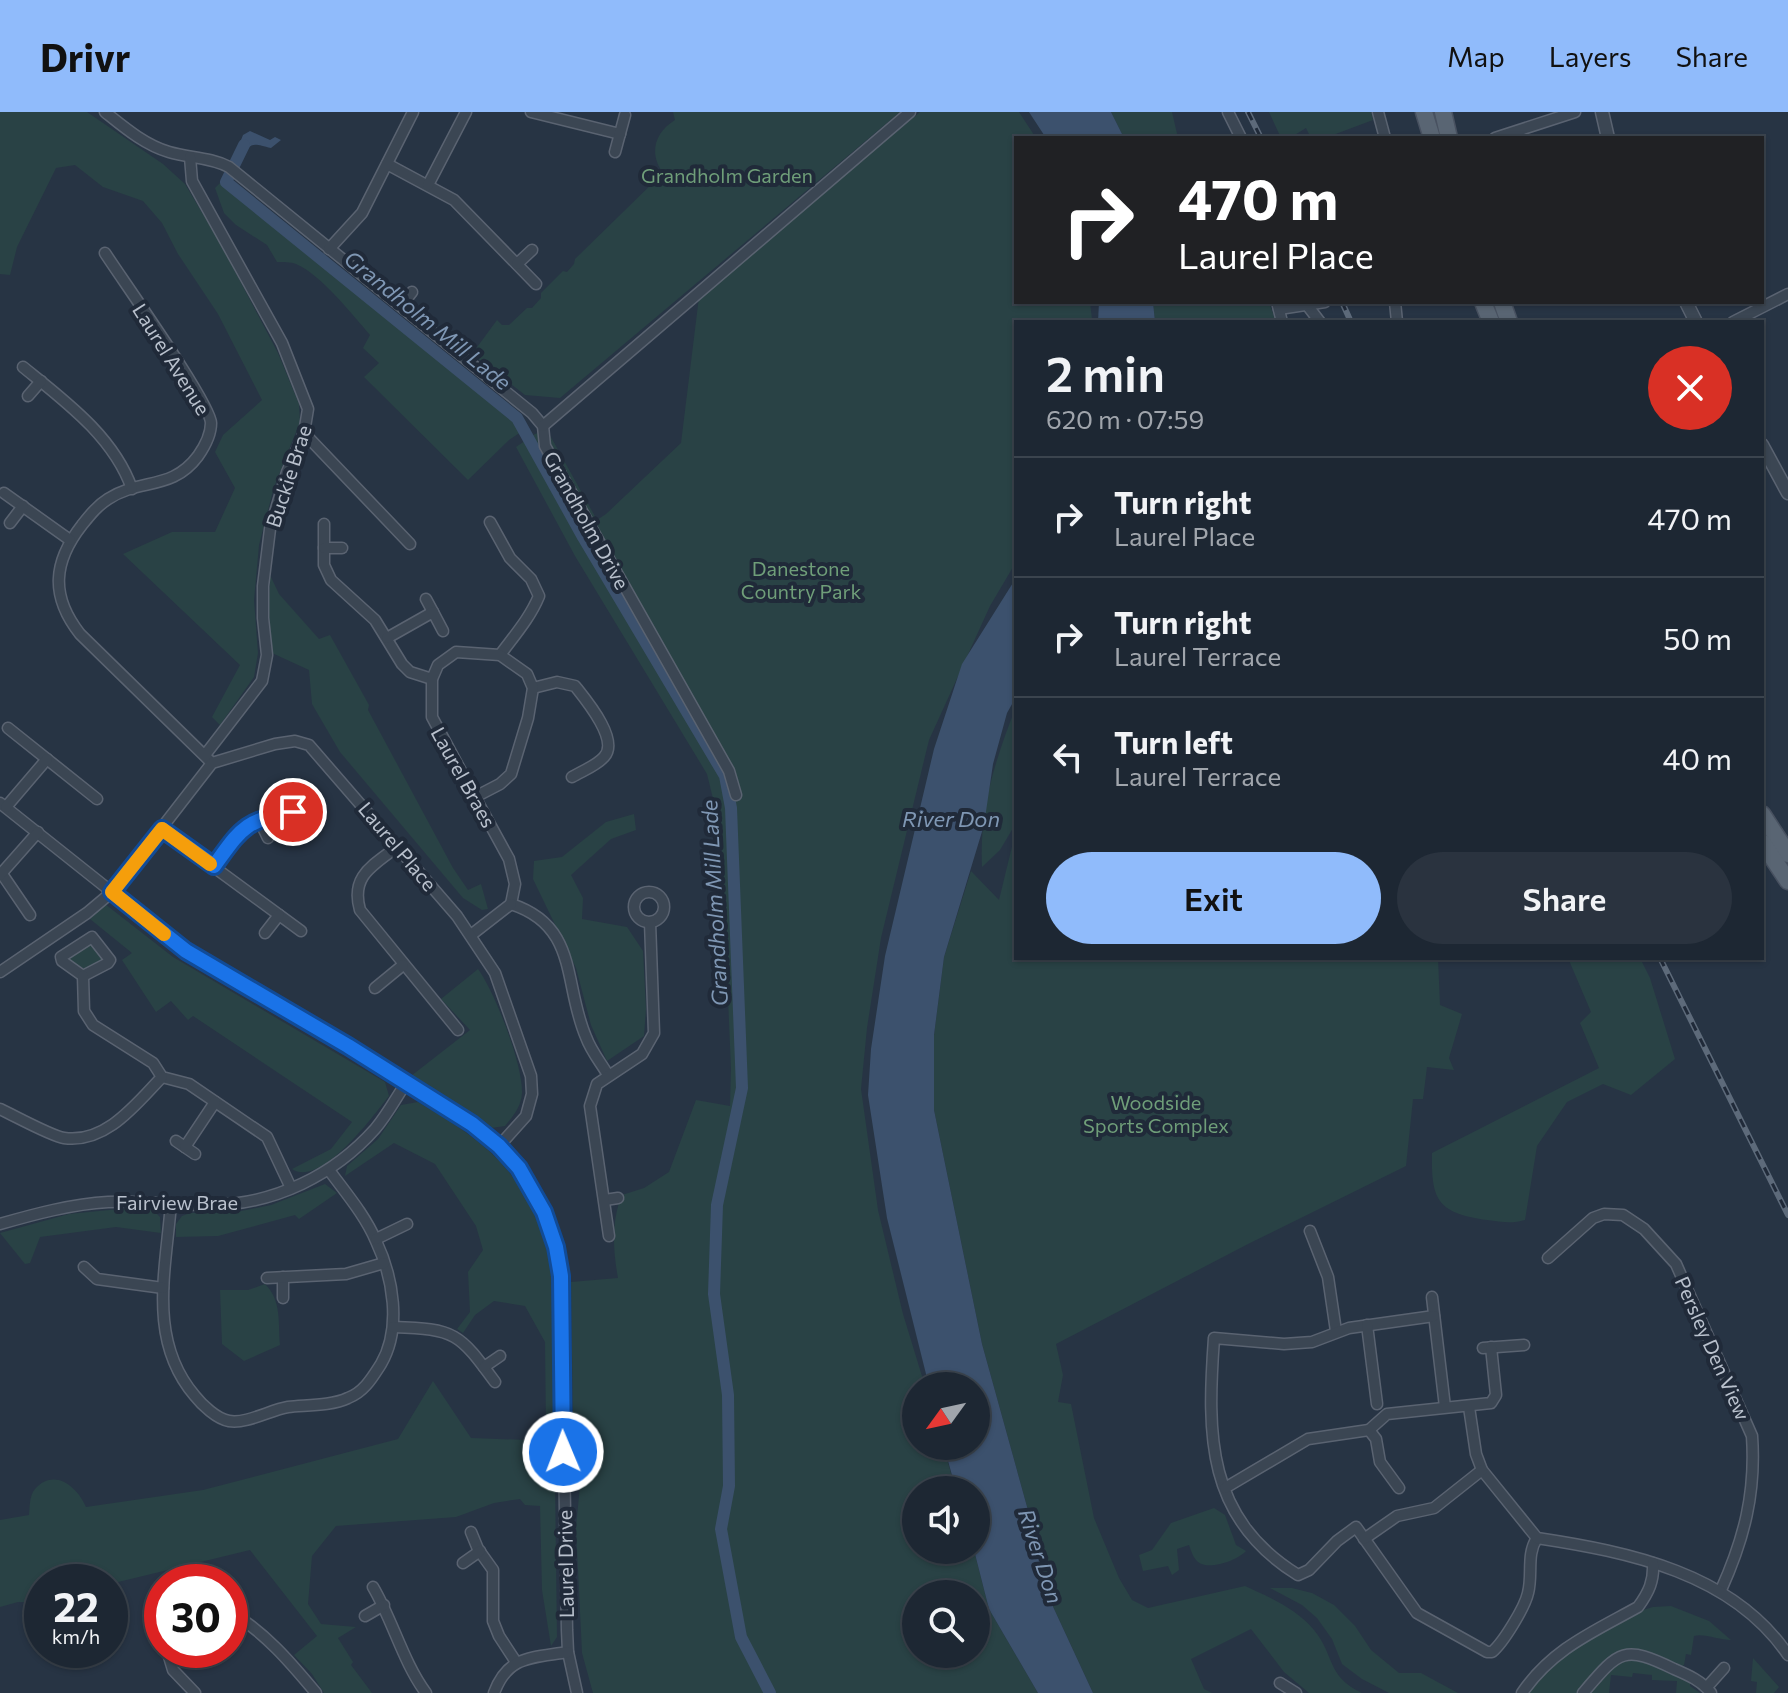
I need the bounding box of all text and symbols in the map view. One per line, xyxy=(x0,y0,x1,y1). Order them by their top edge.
text: Drivr xyxy=(40,33,130,80)
text: Map xyxy=(1447,39,1505,73)
text: Layers xyxy=(1549,39,1631,73)
text: Share xyxy=(1675,39,1748,73)
park label: Grandholm Garden xyxy=(641,163,813,187)
text: 470 m xyxy=(1178,163,1338,232)
icon: right xyxy=(1046,168,1150,272)
text: Laurel Place xyxy=(1178,232,1374,276)
water label: Grandholm Mill Lade xyxy=(339,244,517,396)
street label: Laurel Avenue xyxy=(128,299,216,419)
text: 2 min xyxy=(1046,343,1165,402)
button: close xyxy=(1648,346,1732,430)
text: 620 m · 07:59 xyxy=(1046,403,1204,434)
street label: Buckie Brae xyxy=(260,422,316,530)
street label: Grandholm Drive xyxy=(539,447,635,593)
text: Turn right xyxy=(1114,483,1251,520)
icon: right xyxy=(1046,495,1090,539)
text: 470 m xyxy=(1647,499,1732,536)
text: Laurel Place xyxy=(1114,520,1255,551)
park label: Danestone Country Park xyxy=(741,556,861,603)
text: Turn right xyxy=(1114,603,1251,640)
icon: right xyxy=(1046,615,1090,659)
text: 50 m xyxy=(1663,619,1732,656)
text: Laurel Terrace xyxy=(1114,640,1281,671)
street label: Laurel Braes xyxy=(427,723,501,831)
text: Turn left xyxy=(1114,723,1233,760)
icon: left xyxy=(1046,735,1090,779)
text: 40 m xyxy=(1663,739,1732,776)
text: Laurel Terrace xyxy=(1114,760,1281,791)
pin xyxy=(259,778,327,846)
icon: arrive xyxy=(271,790,315,834)
street label: Laurel Place xyxy=(354,797,442,895)
water label: Grandholm Mill Lade xyxy=(695,799,733,1007)
water label: River Don xyxy=(902,805,1000,832)
button: Exit xyxy=(1046,852,1381,944)
button: Share xyxy=(1397,852,1732,944)
park label: Woodside Sports Complex xyxy=(1083,1090,1229,1137)
street label: Fairview Brae xyxy=(116,1190,238,1214)
street label: Persley Den View xyxy=(1671,1272,1755,1424)
north arrow xyxy=(902,1372,990,1460)
map controls xyxy=(902,1372,990,1668)
position arrow xyxy=(521,1410,605,1494)
button: sound xyxy=(902,1476,990,1564)
water label: River Don xyxy=(1013,1505,1069,1607)
street label: Laurel Drive xyxy=(552,1510,578,1618)
speed limit sign: 30 xyxy=(144,1564,248,1668)
button: search xyxy=(902,1580,990,1668)
text: 22 xyxy=(53,1581,99,1630)
text: km/h xyxy=(52,1624,100,1648)

